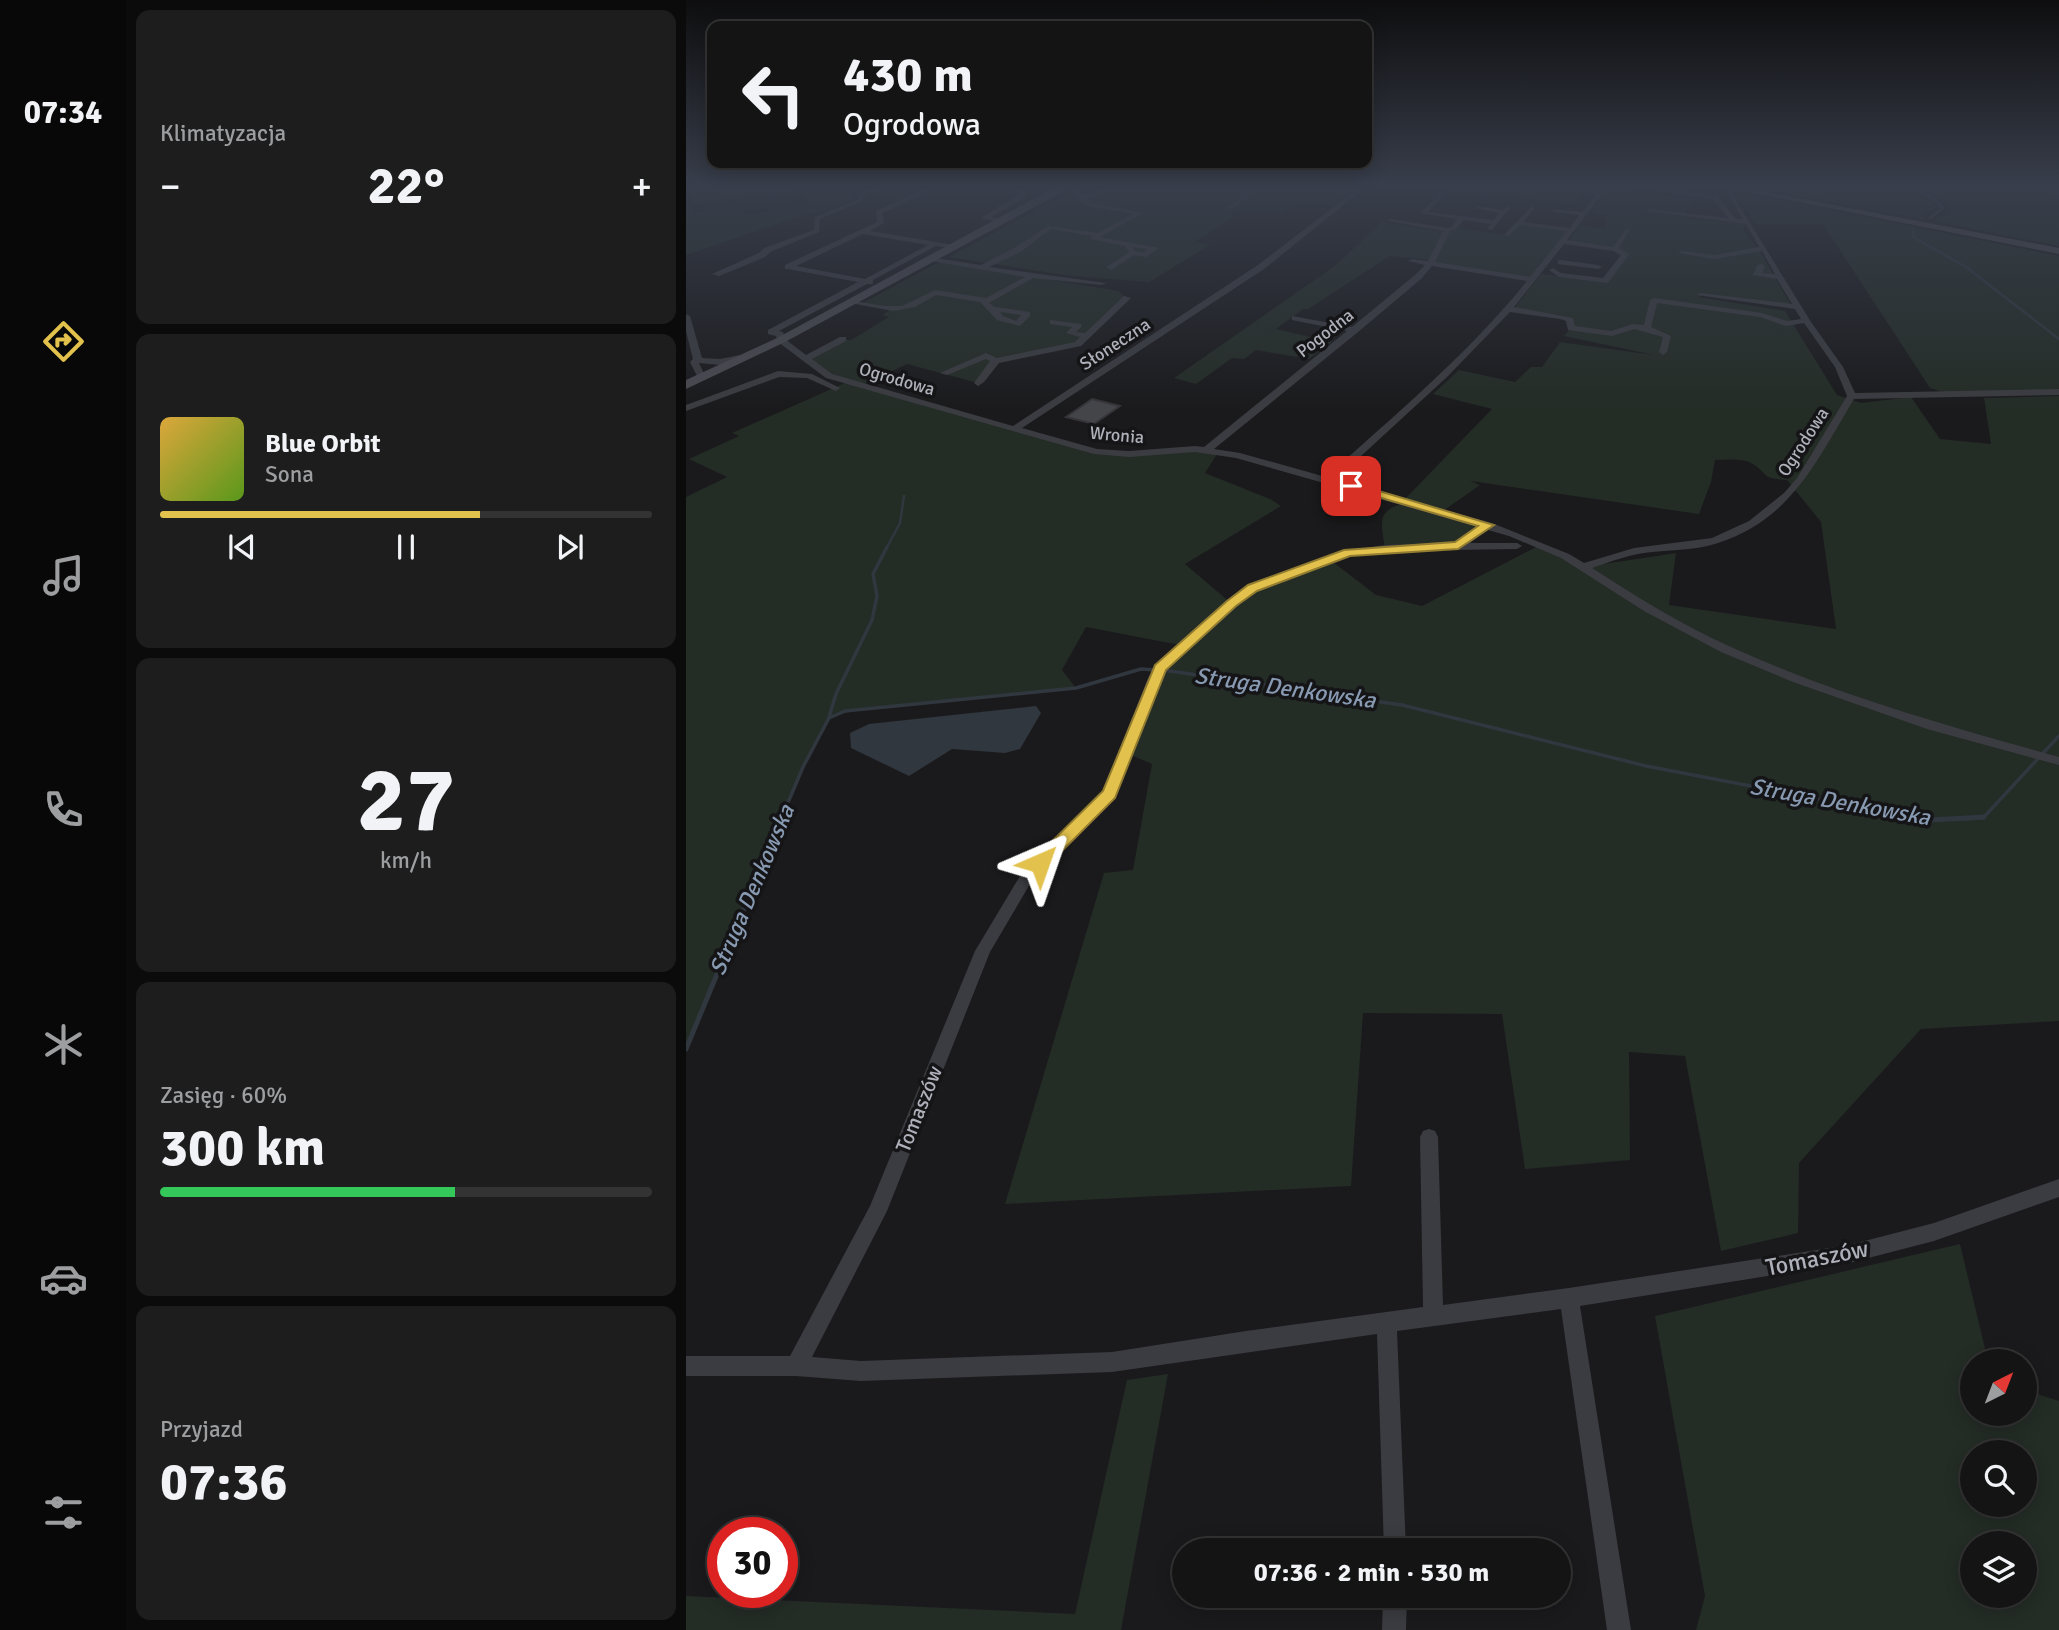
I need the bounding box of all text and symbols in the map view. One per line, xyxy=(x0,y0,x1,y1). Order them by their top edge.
text: 430 m xyxy=(843,45,973,105)
icon: left xyxy=(728,49,819,140)
text: 07:34 xyxy=(24,93,102,132)
text: Ogrodowa xyxy=(843,105,981,144)
text: Klimatyzacja xyxy=(160,119,286,148)
text: 22° xyxy=(368,154,444,218)
text: − xyxy=(160,163,181,210)
text: + xyxy=(631,163,652,210)
street label: Pogodna xyxy=(1292,304,1358,362)
street label: Słoneczna xyxy=(1076,313,1154,375)
icon: directions xyxy=(39,317,88,366)
street label: Ogrodowa xyxy=(857,358,937,400)
street label: Ogrodowa xyxy=(1773,403,1833,481)
street label: Wronia xyxy=(1089,422,1145,448)
text: Blue Orbit xyxy=(265,428,381,460)
pin xyxy=(1321,456,1381,516)
text: Sona xyxy=(265,460,314,489)
icon: arrive xyxy=(1332,467,1370,505)
icon: previous xyxy=(223,528,261,566)
icon: pause xyxy=(387,528,425,566)
icon: next xyxy=(551,528,589,566)
icon: music xyxy=(39,551,88,600)
water label: Struga Denkowska xyxy=(1193,661,1379,715)
text: 27 xyxy=(357,744,455,857)
water label: Struga Denkowska xyxy=(1748,772,1934,832)
icon: phone xyxy=(39,785,88,834)
water label: Struga Denkowska xyxy=(703,799,802,980)
position arrow xyxy=(1003,826,1077,900)
text: km/h xyxy=(380,846,432,875)
icon: climate xyxy=(39,1020,88,1069)
street label: Tomaszów xyxy=(890,1062,948,1156)
text: Zasięg · 60% xyxy=(160,1081,287,1110)
text: 300 km xyxy=(160,1116,325,1180)
street label: Tomaszów xyxy=(1763,1233,1871,1283)
icon: car xyxy=(39,1254,88,1303)
north arrow xyxy=(1960,1349,2037,1426)
map controls xyxy=(1960,1349,2037,1608)
text: Przyjazd xyxy=(160,1415,243,1444)
button: search xyxy=(1960,1440,2037,1517)
text: 07:36 xyxy=(160,1450,288,1514)
icon: filters xyxy=(39,1488,88,1537)
speed limit sign: 30 xyxy=(707,1517,798,1608)
button: layers xyxy=(1960,1531,2037,1608)
text: 07:36 · 2 min · 530 m xyxy=(1254,1557,1489,1589)

